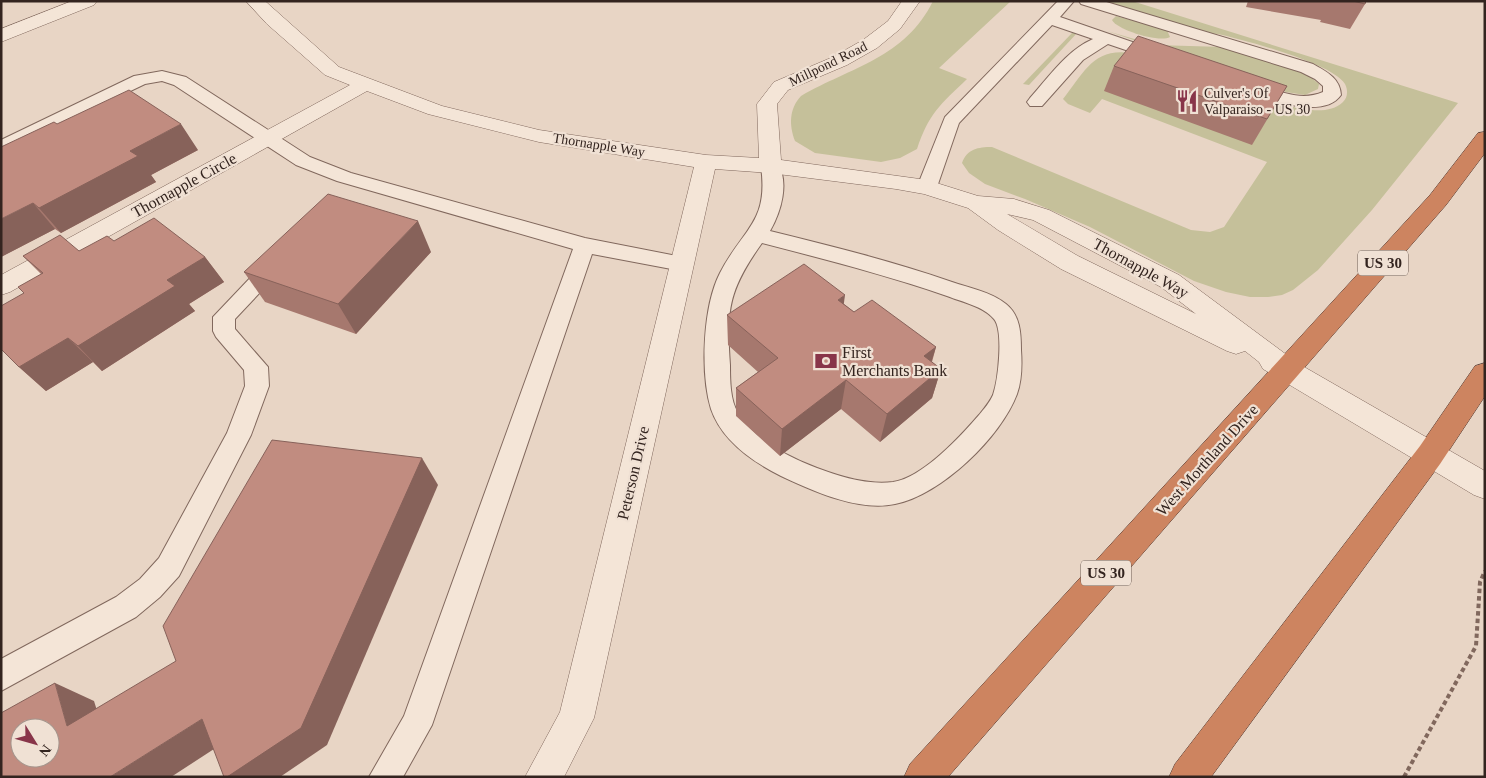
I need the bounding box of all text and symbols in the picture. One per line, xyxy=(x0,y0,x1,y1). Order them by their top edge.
street label: Millpond Road xyxy=(786,39,870,89)
place label: Culver's Of Valparaiso - US 30 xyxy=(1204,86,1310,117)
restaurant icon: Culver's Of Valparaiso - US 30 xyxy=(1174,88,1200,114)
street label: Thornapple Way xyxy=(552,130,646,160)
street label: Thornapple Circle xyxy=(129,149,240,222)
street label: Thornapple Way xyxy=(1090,235,1192,302)
road number: US 30 xyxy=(1358,250,1408,276)
place label: First Merchants Bank xyxy=(842,344,947,379)
bank icon: First Merchants Bank xyxy=(813,348,839,374)
street label: West Morthland Drive xyxy=(1153,401,1261,519)
street label: Peterson Drive xyxy=(614,425,652,521)
road number: US 30 xyxy=(1081,560,1131,586)
north arrow xyxy=(10,718,60,768)
text: N xyxy=(36,742,54,759)

